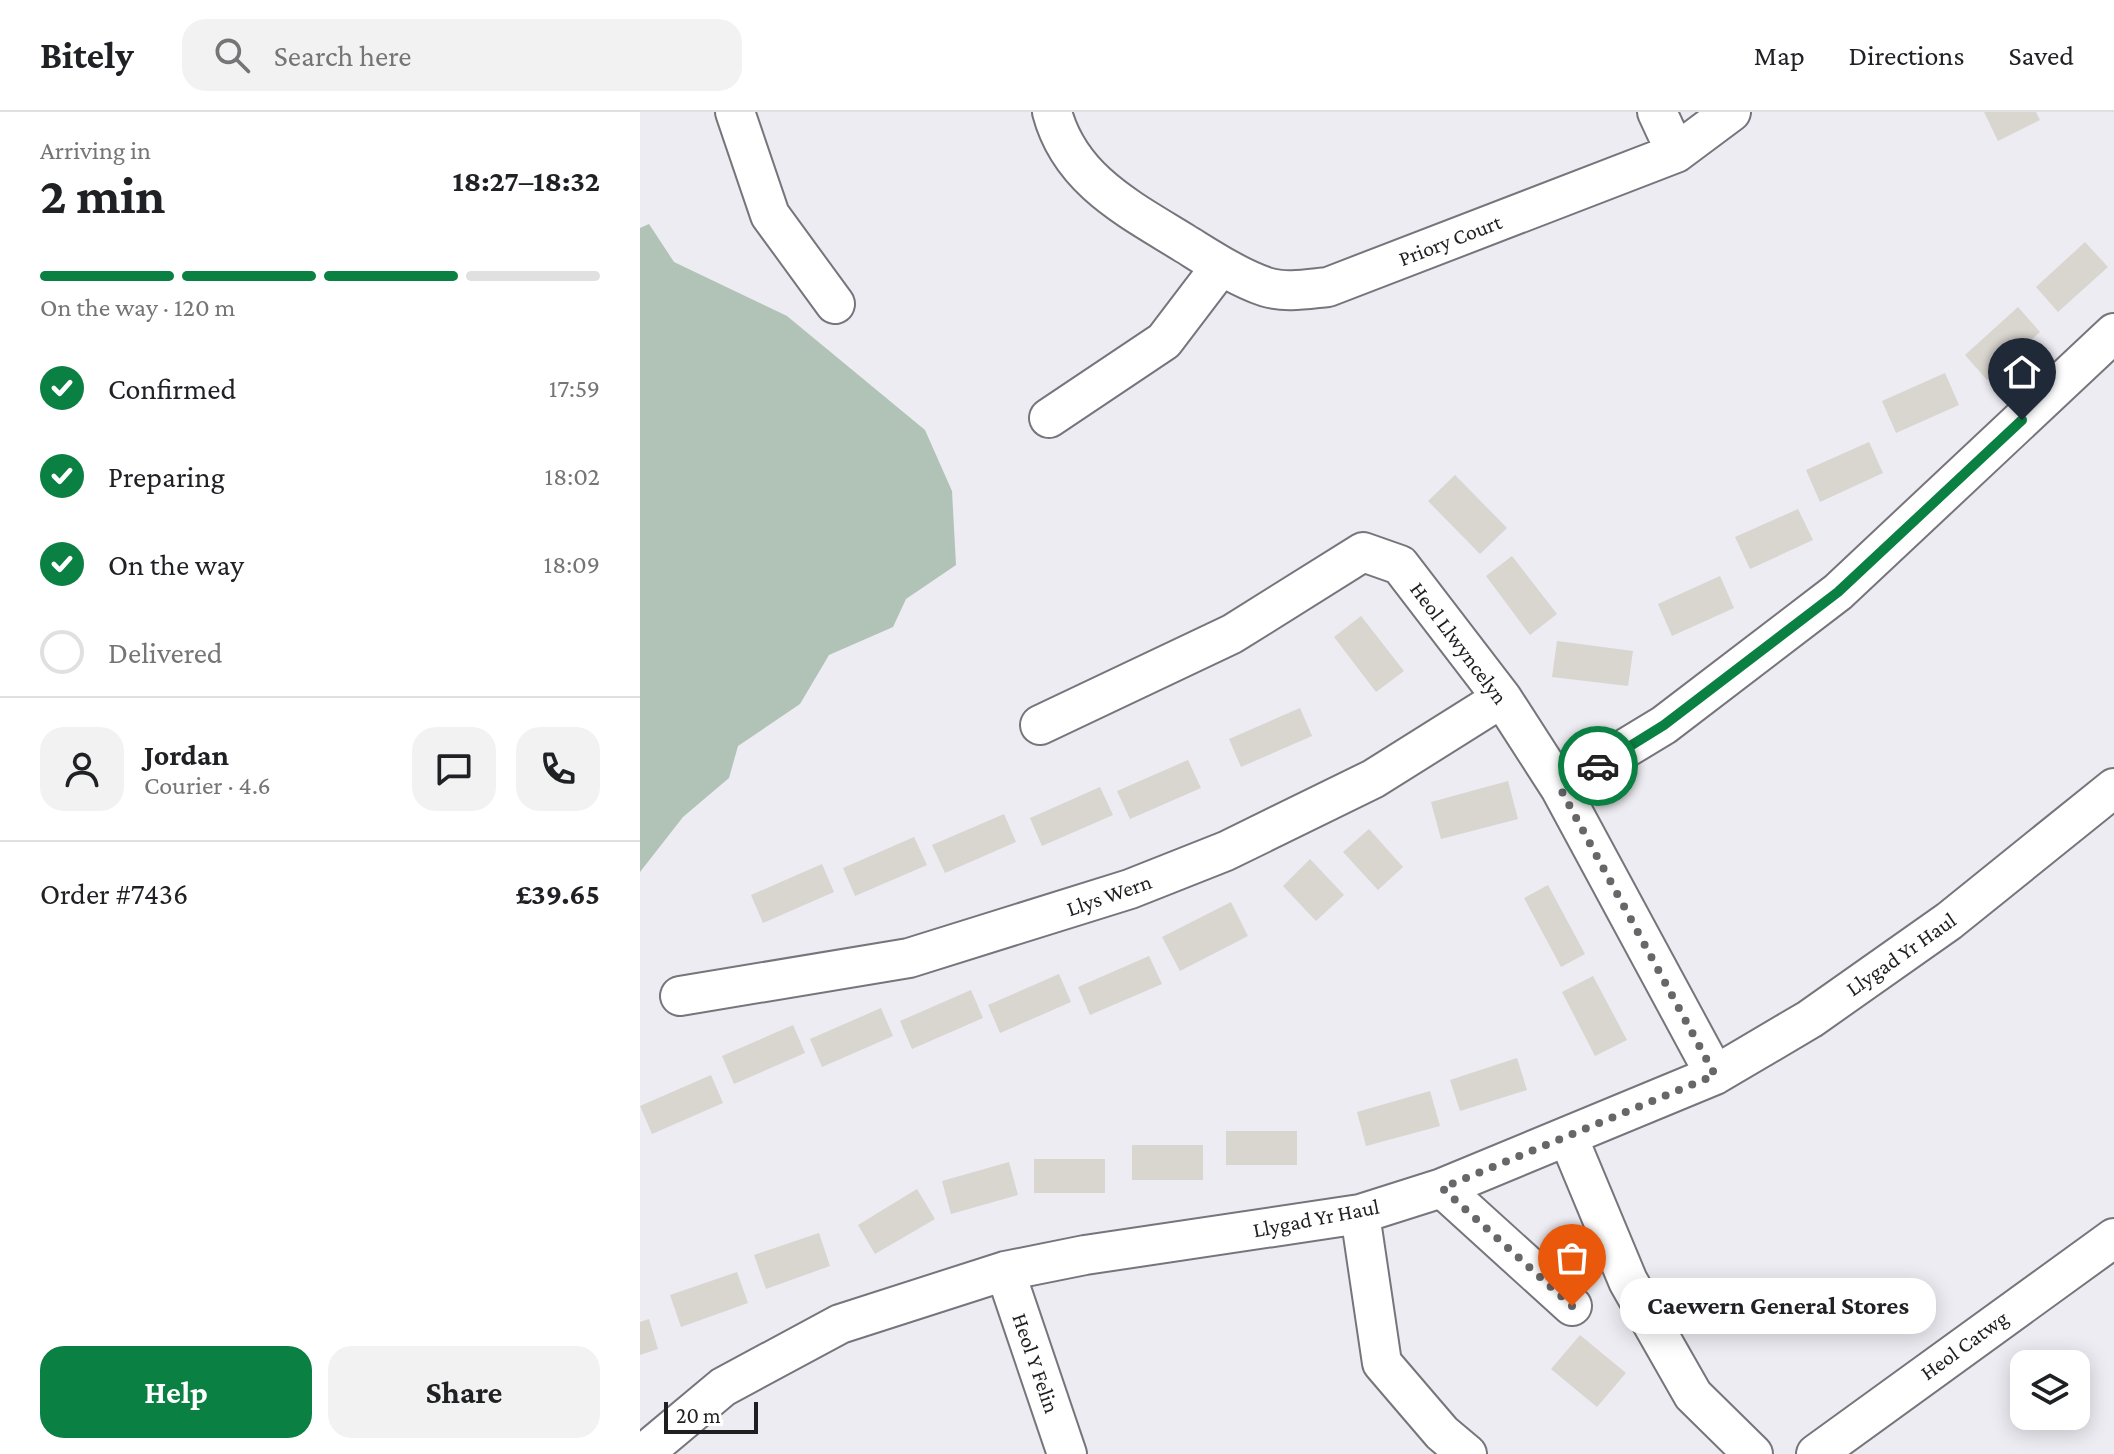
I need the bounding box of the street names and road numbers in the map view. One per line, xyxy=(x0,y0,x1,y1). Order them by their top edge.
street label: Priory Court xyxy=(1395,209,1506,271)
street label: Heol Llwyncelyn xyxy=(1405,577,1513,709)
street label: Llys Wern xyxy=(1063,869,1155,921)
street label: Llygad Yr Haul xyxy=(1841,907,1961,1001)
street label: Llygad Yr Haul xyxy=(1251,1193,1381,1242)
street label: Heol Catwg xyxy=(1915,1305,2013,1385)
street label: Heol Y Felin xyxy=(1007,1310,1065,1416)

